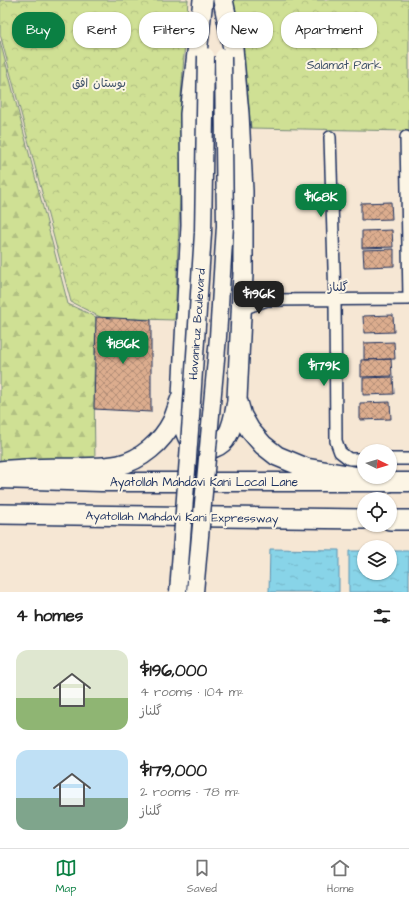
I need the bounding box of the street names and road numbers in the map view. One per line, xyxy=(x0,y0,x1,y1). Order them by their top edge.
street label: Havaniruz Boulevard xyxy=(185,268,210,380)
street label: گلناز xyxy=(327,279,348,296)
street label: Ayatollah Mahdavi Kani Local Lane xyxy=(110,474,299,492)
street label: Ayatollah Mahdavi Kani Expressway xyxy=(86,507,279,529)

